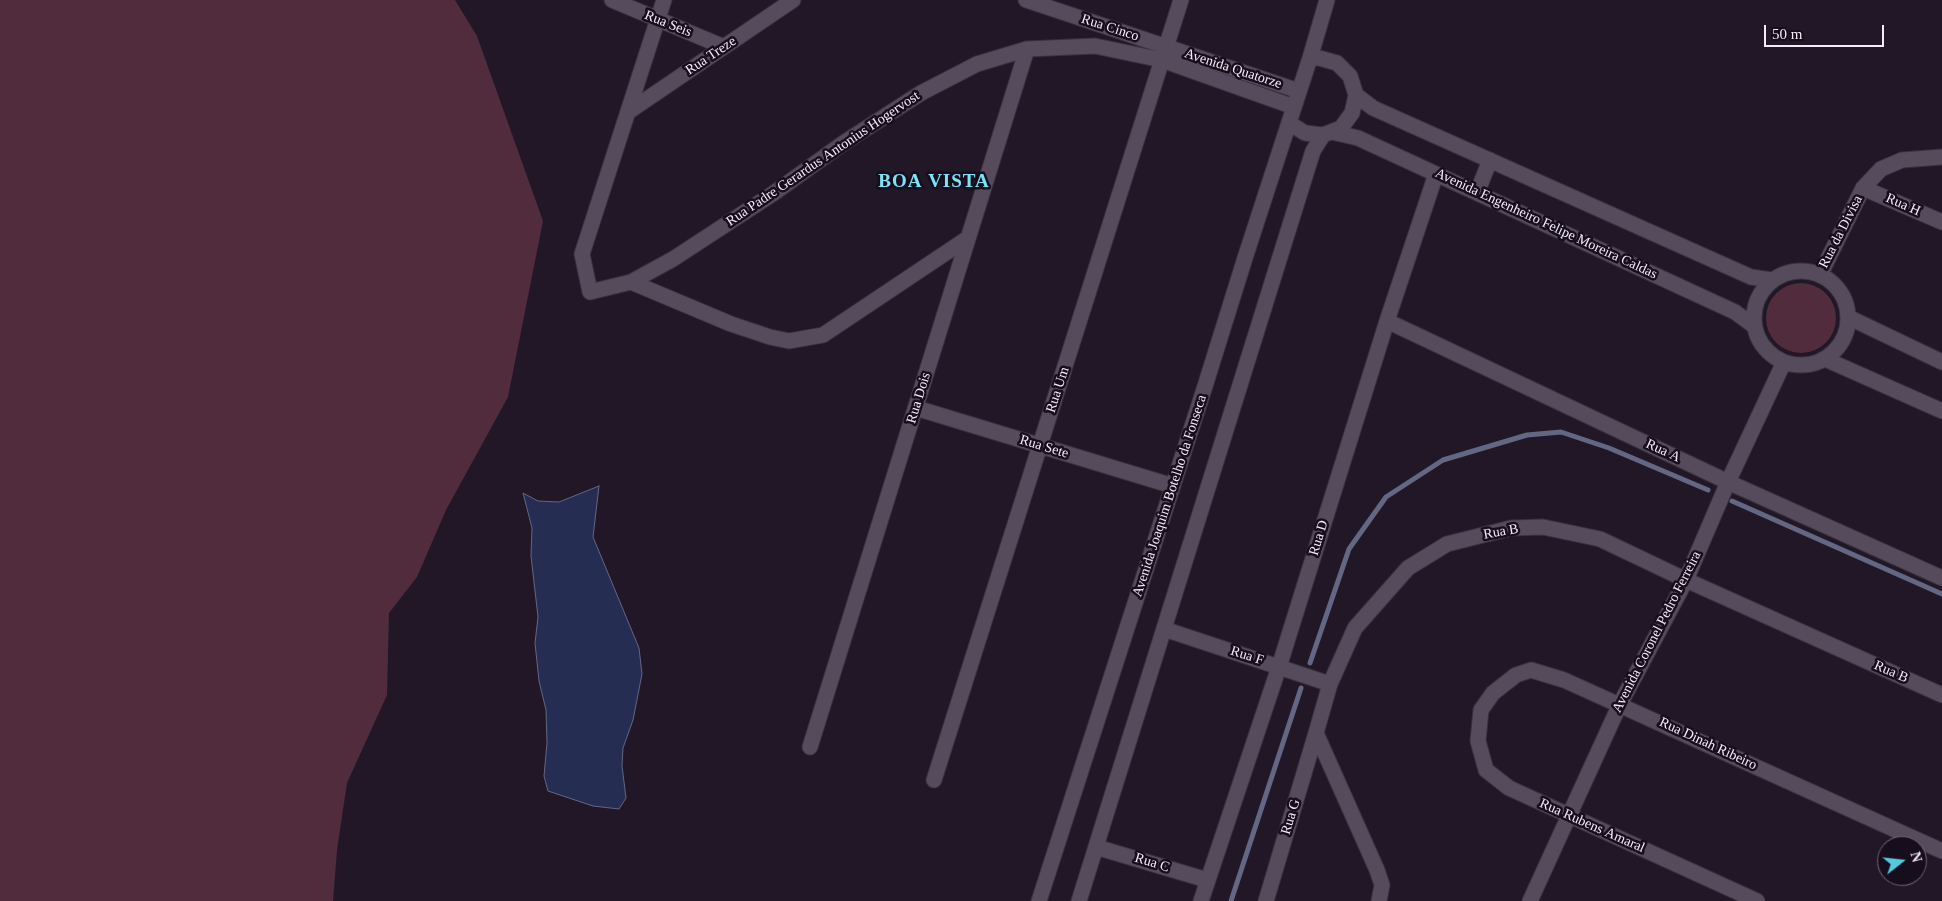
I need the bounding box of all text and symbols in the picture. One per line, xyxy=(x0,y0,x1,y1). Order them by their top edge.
street label: Rua Seis xyxy=(642,7,694,41)
street label: Rua Cinco xyxy=(1079,11,1141,45)
scale bar xyxy=(1767,15,1887,47)
text: 50 m xyxy=(1772,26,1802,42)
street label: Rua Treze xyxy=(683,33,739,79)
street label: Avenida Quatorze xyxy=(1182,45,1284,93)
street label: Rua Padre Gerardus Antonius Hogervost xyxy=(723,88,923,230)
street label: Avenida Engenheiro Felipe Moreira Caldas xyxy=(1432,165,1660,283)
district label: BOA VISTA xyxy=(877,171,991,193)
street label: Rua H xyxy=(1883,190,1923,220)
street label: Rua da Divisa xyxy=(1816,193,1866,271)
street label: Rua Um xyxy=(1043,365,1073,415)
street label: Rua Dois xyxy=(903,370,935,426)
street label: Avenida Joaquim Botelho da Fonseca xyxy=(1129,393,1211,599)
street label: Rua Sete xyxy=(1018,432,1070,462)
street label: Rua A xyxy=(1643,436,1683,466)
street label: Rua D xyxy=(1306,518,1332,558)
street label: Rua B xyxy=(1482,521,1520,543)
street label: Avenida Coronel Pedro Ferreira xyxy=(1609,548,1705,716)
street label: Rua F xyxy=(1228,643,1266,669)
street label: Rua B xyxy=(1871,657,1911,687)
street label: Rua Dinah Ribeiro xyxy=(1657,714,1759,774)
street label: Rua Rubens Amaral xyxy=(1537,795,1647,857)
street label: Rua G xyxy=(1278,797,1304,837)
north arrow xyxy=(1877,836,1927,886)
street label: Rua C xyxy=(1133,850,1171,876)
text: N xyxy=(1907,850,1925,864)

